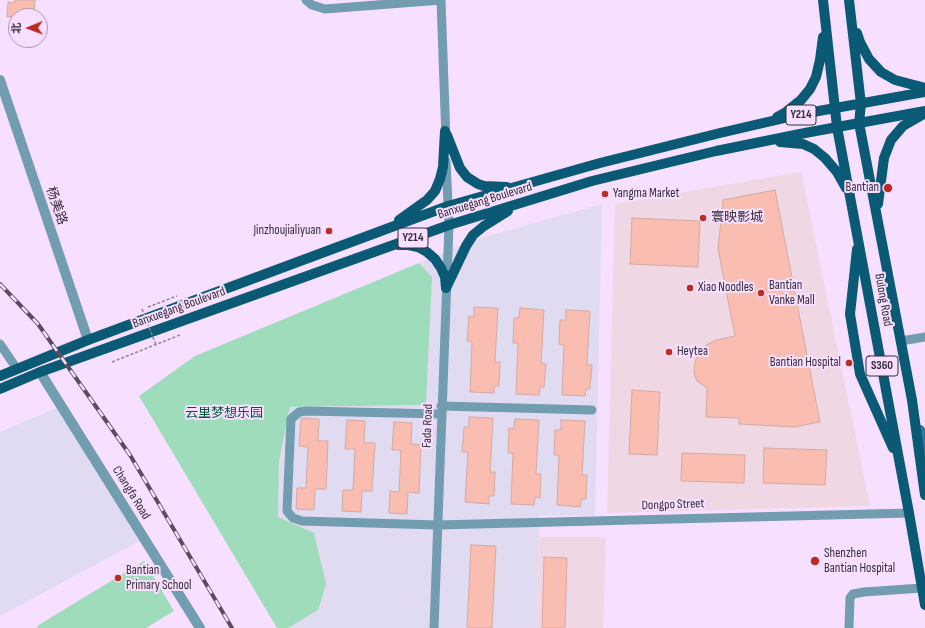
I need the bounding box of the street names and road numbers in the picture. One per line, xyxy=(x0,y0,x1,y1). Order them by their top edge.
road number: Y214 xyxy=(786,105,816,125)
street label: Banxuegang Boulevard xyxy=(436,179,534,223)
street label: 杨美路 xyxy=(42,185,70,227)
road number: Y214 xyxy=(398,228,428,248)
street label: Bulong Road xyxy=(871,272,895,328)
street label: Banxuegang Boulevard xyxy=(130,284,228,332)
road number: S360 xyxy=(866,356,898,376)
street label: Fada Road xyxy=(419,404,437,448)
street label: Changfa Road xyxy=(108,463,154,523)
street label: Dongpo Street xyxy=(641,496,705,514)

